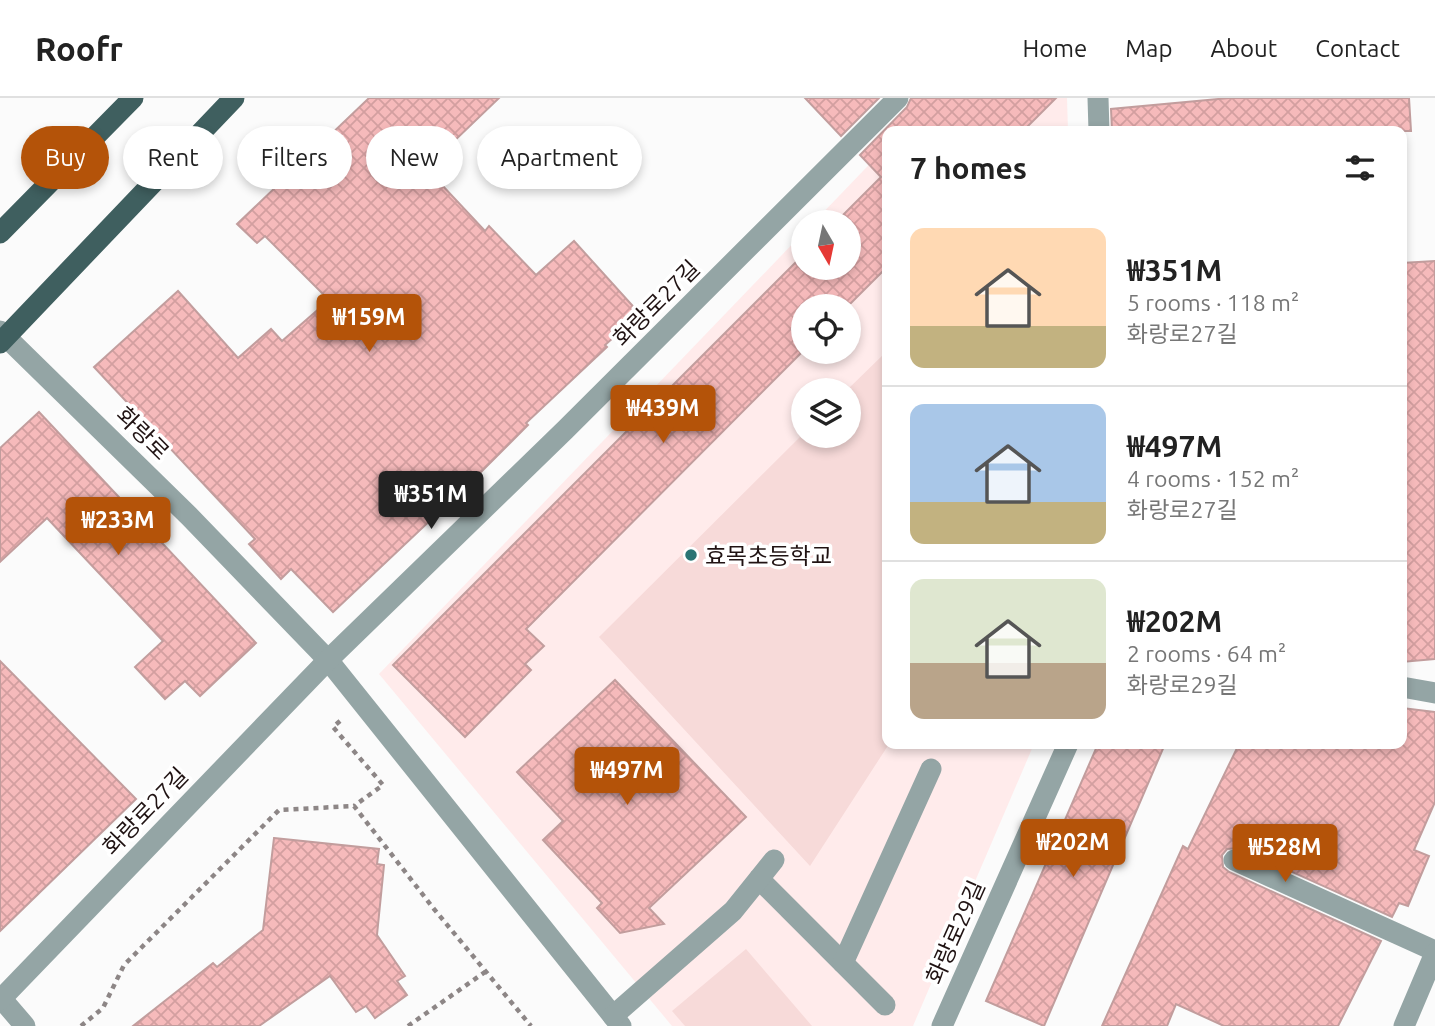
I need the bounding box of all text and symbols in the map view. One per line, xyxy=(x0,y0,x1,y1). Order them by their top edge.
text: Roofr xyxy=(35,30,123,67)
text: Home xyxy=(1022,35,1087,62)
text: Map xyxy=(1125,35,1172,62)
text: About xyxy=(1210,35,1277,62)
text: Contact xyxy=(1315,35,1400,62)
chip: Buy xyxy=(21,126,109,189)
chip: Rent xyxy=(123,126,223,189)
chip: Filters xyxy=(237,126,352,189)
chip: New xyxy=(366,126,463,189)
chip: Apartment xyxy=(477,126,642,189)
icon: filters xyxy=(1341,149,1379,187)
text: 7 homes xyxy=(910,151,1027,185)
north arrow xyxy=(791,210,861,280)
map controls xyxy=(791,210,861,448)
text: ₩351M xyxy=(1127,253,1222,287)
street label: 화랑로27길 xyxy=(608,255,704,351)
icon: home xyxy=(966,256,1050,340)
text: 5 rooms · 118 m² xyxy=(1127,290,1299,315)
pin: ₩159M xyxy=(320,294,418,354)
button: locate xyxy=(791,294,861,364)
text: ₩159M xyxy=(333,304,405,329)
text: 화랑로27길 xyxy=(1127,321,1238,346)
button: layers xyxy=(791,378,861,448)
pin: ₩439M xyxy=(614,386,712,445)
text: ₩439M xyxy=(627,395,699,420)
street label: 화랑로 xyxy=(112,402,174,464)
text: ₩497M xyxy=(1127,429,1222,463)
icon: home xyxy=(966,432,1050,516)
text: 4 rooms · 152 m² xyxy=(1127,466,1299,491)
pin: ₩351M xyxy=(382,472,480,531)
text: ₩351M xyxy=(395,481,467,506)
text: 화랑로27길 xyxy=(1127,497,1238,522)
pin: ₩233M xyxy=(69,498,167,557)
text: ₩233M xyxy=(82,507,154,532)
place label: 효목초등학교 xyxy=(705,543,832,568)
marker: 효목초등학교 xyxy=(683,547,699,563)
text: ₩202M xyxy=(1127,604,1222,638)
icon: home xyxy=(966,607,1050,691)
text: 2 rooms · 64 m² xyxy=(1127,641,1286,666)
text: 화랑로29길 xyxy=(1127,672,1238,697)
pin: ₩497M xyxy=(578,748,676,807)
text: ₩497M xyxy=(591,757,663,782)
street label: 화랑로27길 xyxy=(98,763,192,859)
pin: ₩202M xyxy=(1024,820,1122,879)
pin: ₩528M xyxy=(1236,824,1334,884)
text: ₩202M xyxy=(1037,829,1109,854)
text: ₩528M xyxy=(1249,834,1321,859)
street label: 화랑로29길 xyxy=(921,876,989,988)

